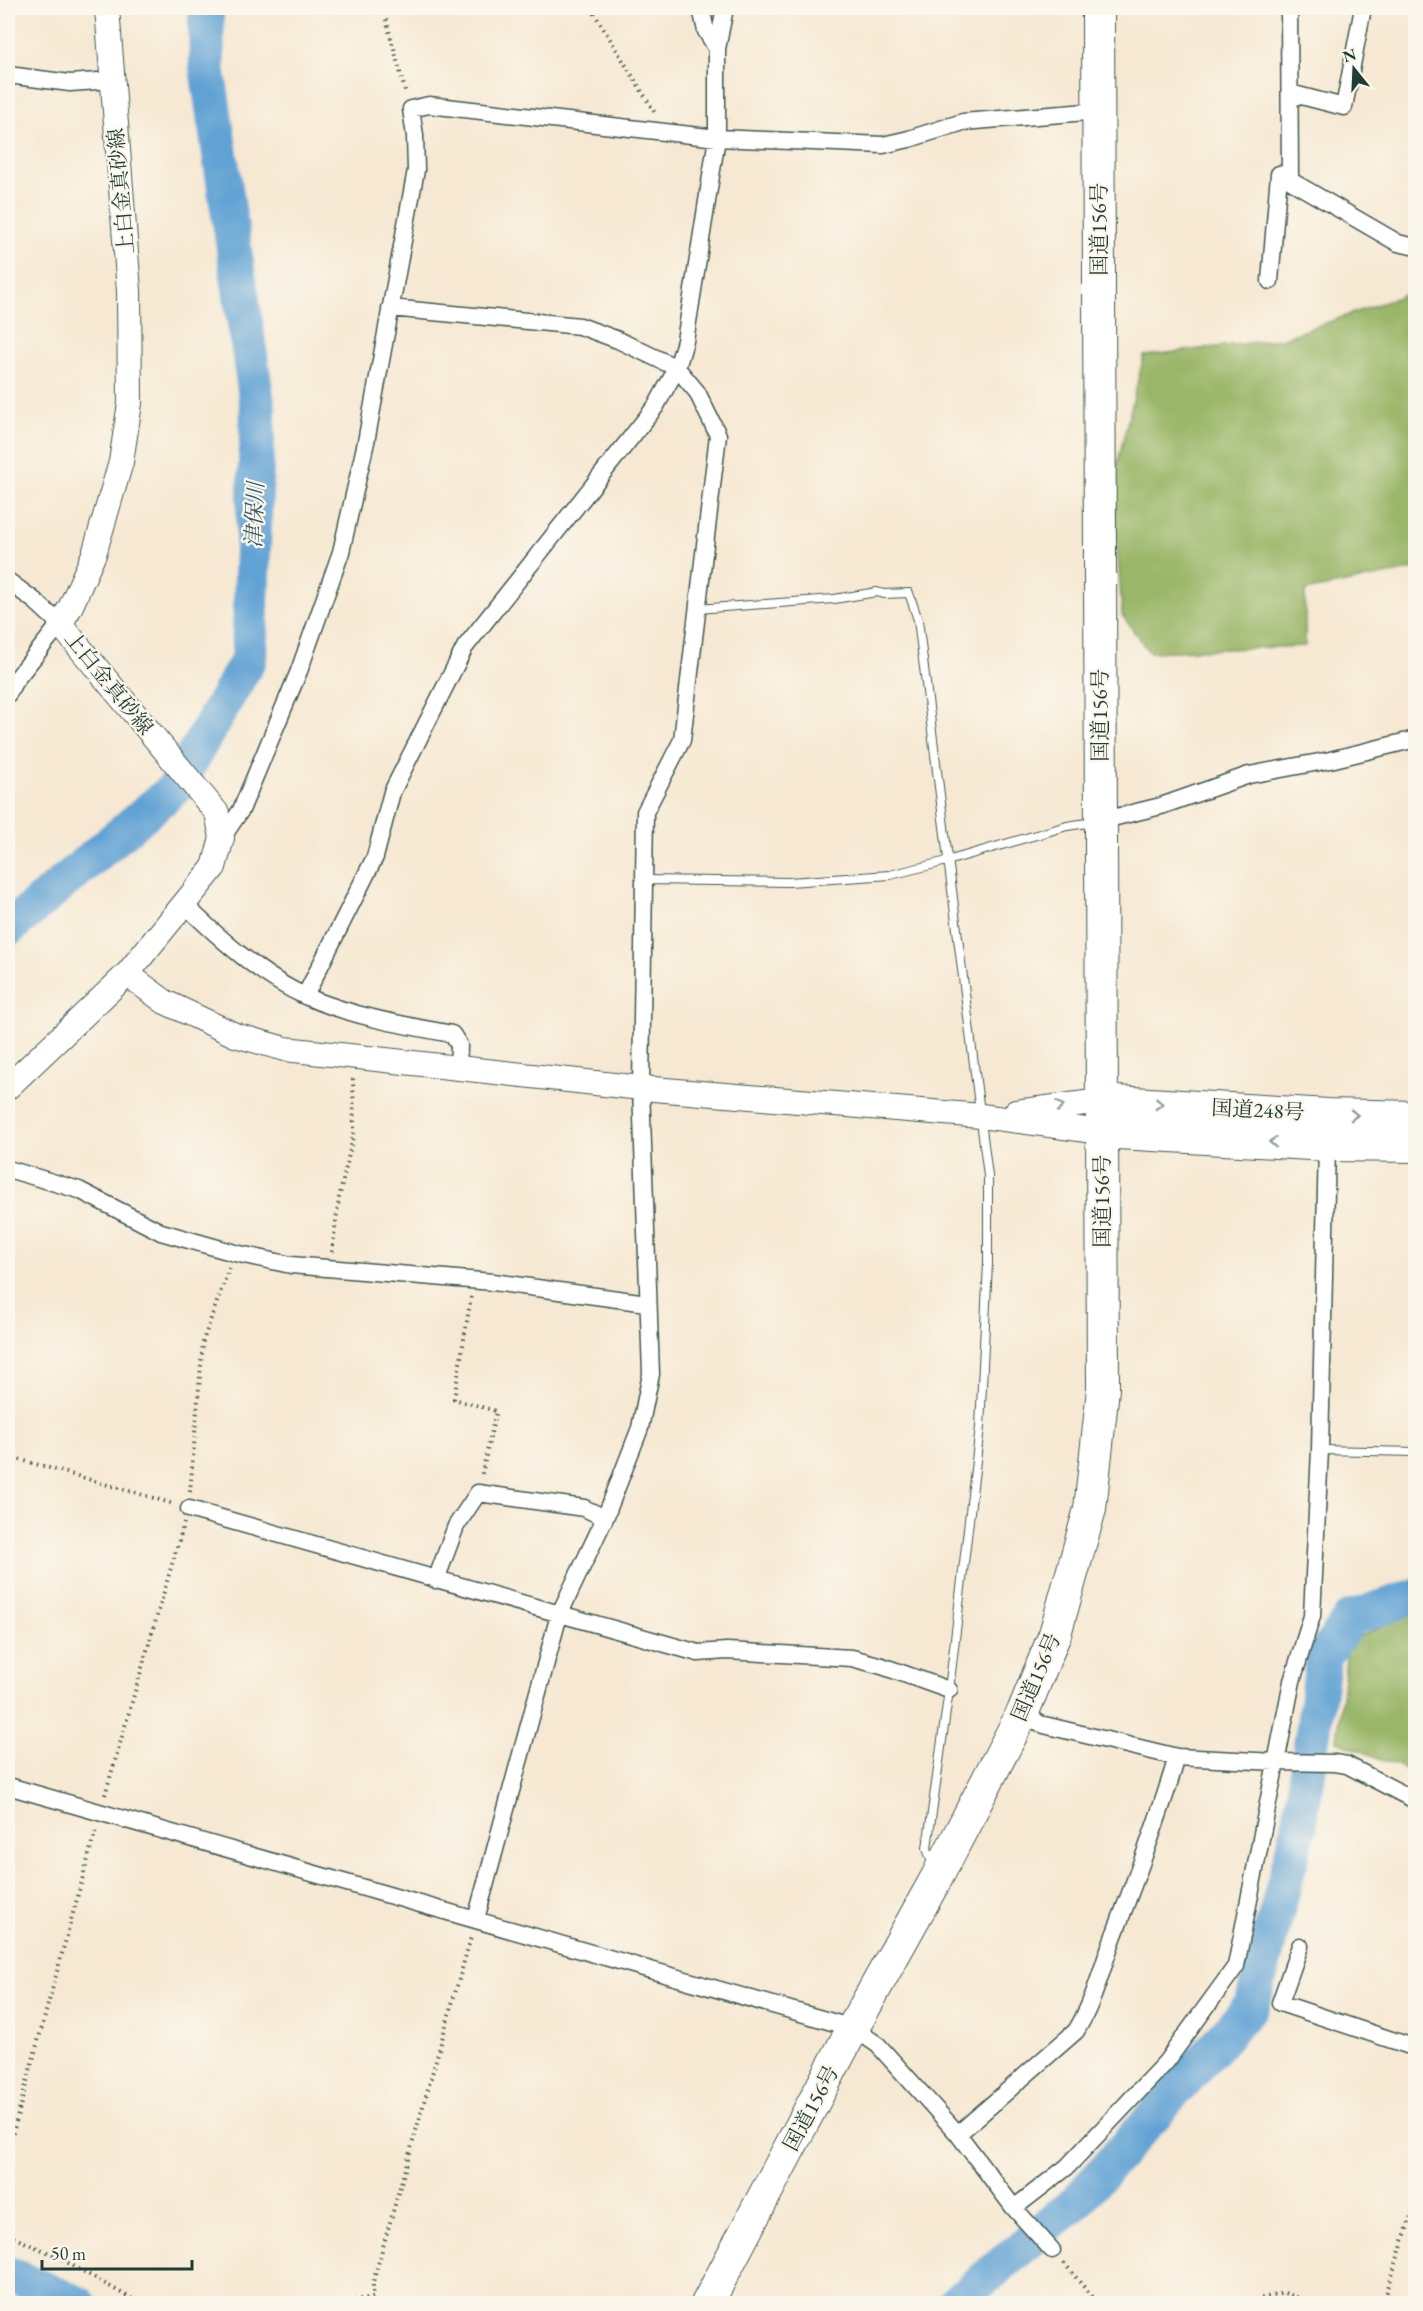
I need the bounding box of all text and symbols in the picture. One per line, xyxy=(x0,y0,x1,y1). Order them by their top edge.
north arrow xyxy=(1324,39,1384,99)
text: N xyxy=(1340,43,1359,67)
street label: 上白金真砂線 xyxy=(102,127,139,255)
street label: 国道156号 xyxy=(1085,182,1112,276)
water label: 津保川 xyxy=(239,480,270,549)
street label: 上白金真砂線 xyxy=(59,625,160,740)
street label: 国道156号 xyxy=(1086,668,1113,762)
street label: 国道248号 xyxy=(1211,1094,1305,1125)
one-way arrow xyxy=(1155,1098,1164,1111)
one-way arrow xyxy=(1055,1100,1064,1113)
one-way arrow xyxy=(1349,1109,1358,1122)
one-way arrow xyxy=(1269,1136,1278,1149)
street label: 国道156号 xyxy=(1088,1154,1115,1248)
street label: 国道156号 xyxy=(1005,1629,1066,1725)
street label: 国道156号 xyxy=(777,2060,844,2155)
scale bar xyxy=(42,2233,192,2271)
text: 50 m xyxy=(51,2242,86,2265)

